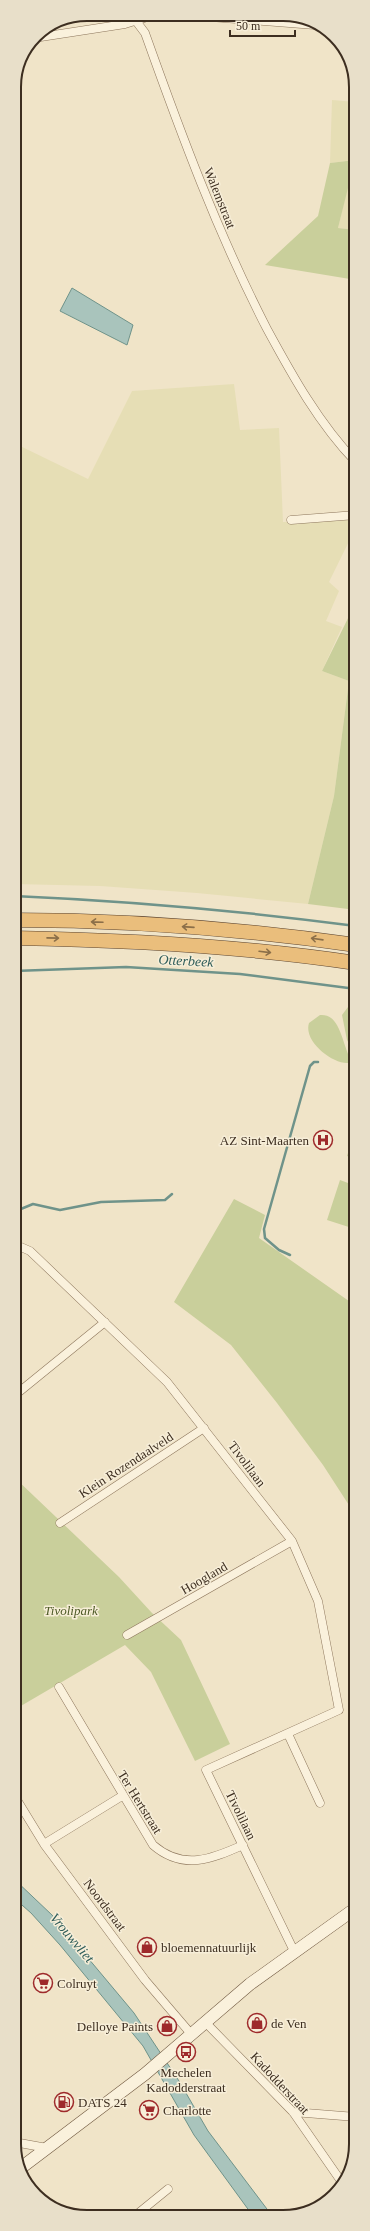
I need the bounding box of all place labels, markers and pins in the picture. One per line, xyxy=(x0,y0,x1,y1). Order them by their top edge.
hospital icon: AZ Sint-Maarten xyxy=(312,1129,334,1151)
place label: AZ Sint-Maarten xyxy=(220,1133,310,1148)
shop icon: bloemennatuurlijk xyxy=(136,1936,158,1958)
place label: bloemennatuurlijk xyxy=(161,1940,257,1955)
supermarket icon: Colruyt xyxy=(32,1972,54,1994)
place label: Colruyt xyxy=(57,1976,97,1991)
shop icon: de Ven xyxy=(246,2012,268,2034)
shop icon: Delloye Paints xyxy=(156,2015,178,2037)
place label: de Ven xyxy=(271,2016,307,2031)
place label: Delloye Paints xyxy=(77,2019,153,2034)
bus stop icon: Mechelen Kadodderstraat xyxy=(175,2041,197,2063)
place label: Mechelen Kadodderstraat xyxy=(146,2065,226,2095)
fuel station icon: DATS 24 xyxy=(53,2091,75,2113)
place label: DATS 24 xyxy=(78,2095,127,2110)
supermarket icon: Charlotte xyxy=(138,2099,160,2121)
place label: Charlotte xyxy=(163,2103,212,2118)

